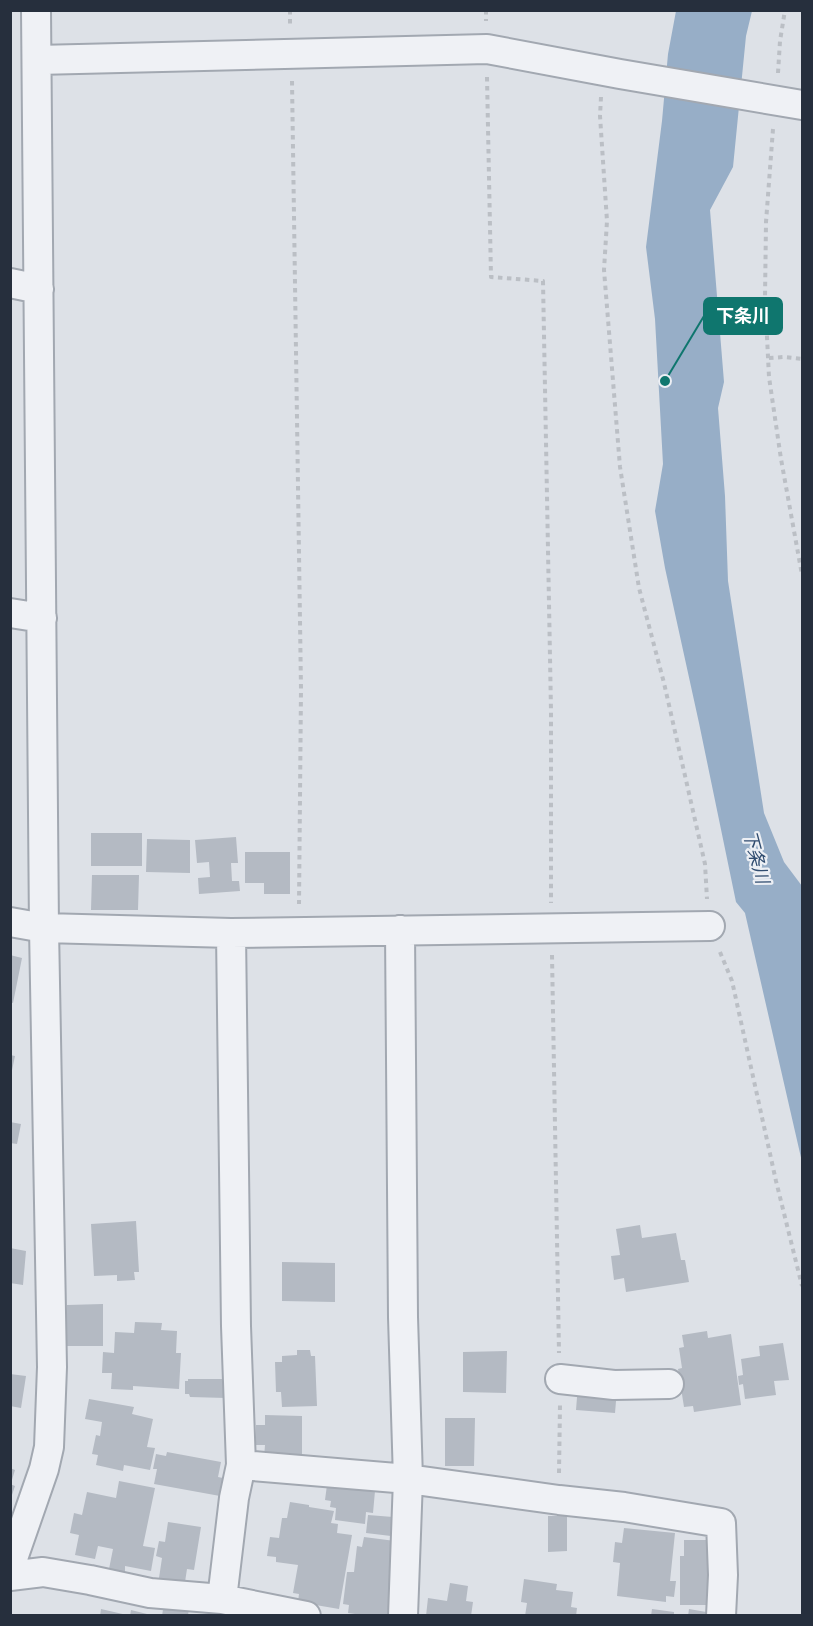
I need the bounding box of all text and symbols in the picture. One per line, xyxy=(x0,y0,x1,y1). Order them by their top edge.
callout: 下条川 xyxy=(704,298,782,334)
text: 下条川 xyxy=(716,305,770,326)
water label: 下条川 xyxy=(739,828,774,888)

